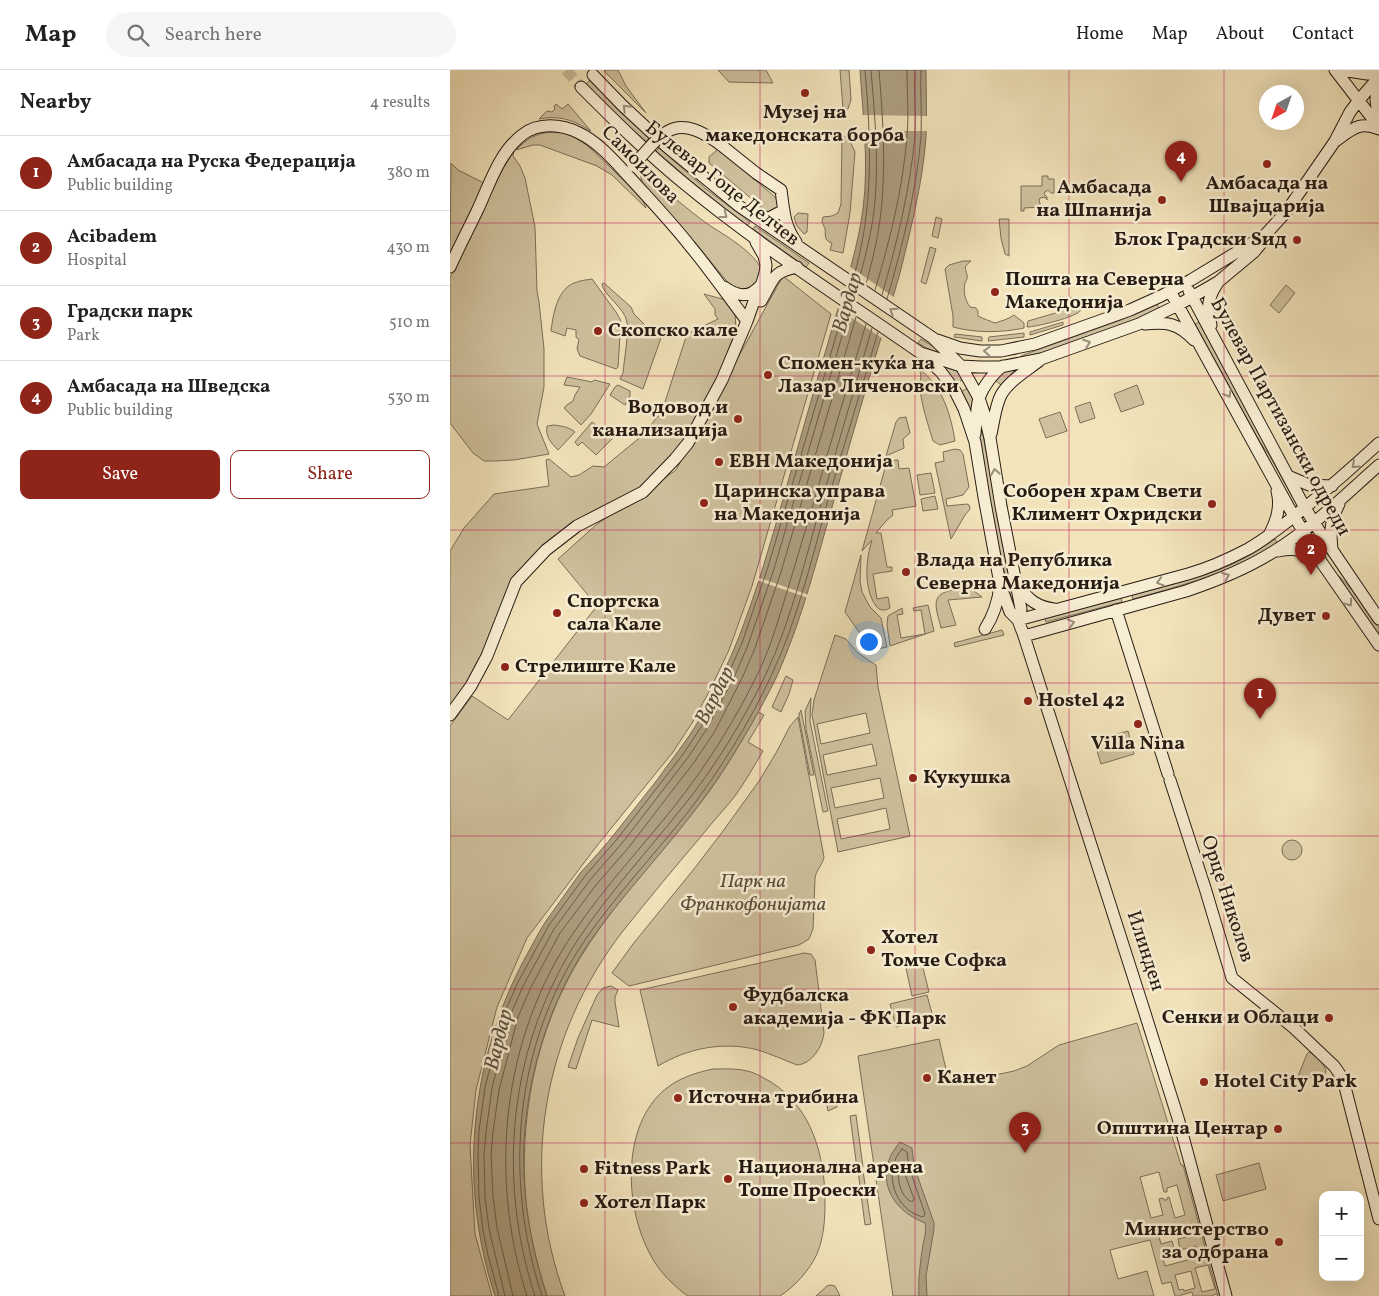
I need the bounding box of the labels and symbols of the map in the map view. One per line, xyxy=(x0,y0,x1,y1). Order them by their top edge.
north arrow xyxy=(1259,85,1304,130)
marker: Музеј на македонската борба xyxy=(799,87,811,99)
place label: Музеј на македонската борба xyxy=(705,99,905,150)
one-way arrow xyxy=(622,105,631,114)
street label: Булевар Гоце Делчев xyxy=(639,115,805,253)
street label: Самоилова xyxy=(594,119,686,211)
pin: 4 xyxy=(1165,141,1197,182)
marker: Амбасада на Швајцарија xyxy=(1261,158,1273,170)
place label: Амбасада на Швајцарија xyxy=(1206,170,1328,221)
place label: Амбасада на Шпанија xyxy=(1036,174,1152,225)
marker: Амбасада на Шпанија xyxy=(1156,194,1168,206)
one-way arrow xyxy=(718,210,727,218)
place label: Блок Градски Sид xyxy=(1114,226,1287,254)
marker: Блок Градски Sид xyxy=(1291,234,1303,246)
place label: Пошта на Северна Македонија xyxy=(1005,266,1185,317)
water label: Вардар xyxy=(826,269,870,337)
marker: Пошта на Северна Македонија xyxy=(989,286,1001,298)
street label: Булевар Партизански одреди xyxy=(1203,293,1357,541)
one-way arrow xyxy=(889,308,898,317)
place label: Скопско кале xyxy=(608,317,738,345)
marker: Скопско кале xyxy=(592,325,604,337)
one-way arrow xyxy=(1082,339,1091,349)
one-way arrow xyxy=(983,345,991,356)
place label: Спомен-куќа на Лазар Личеновски xyxy=(778,350,959,401)
marker: Спомен-куќа на Лазар Личеновски xyxy=(762,369,774,381)
one-way arrow xyxy=(1221,389,1231,398)
place label: Водовод и канализација xyxy=(592,394,728,445)
marker: Водовод и канализација xyxy=(732,413,744,425)
place label: ЕВН Македонија xyxy=(729,448,893,476)
marker: ЕВН Македонија xyxy=(713,456,725,468)
one-way arrow xyxy=(1352,459,1361,468)
one-way arrow xyxy=(991,467,1001,476)
place label: Царинска управа на Македонија xyxy=(714,478,885,529)
place label: Соборен храм Свети Климент Охридски xyxy=(1003,478,1202,529)
marker: Царинска управа на Македонија xyxy=(698,497,710,509)
marker: Соборен храм Свети Климент Охридски xyxy=(1206,498,1218,510)
pin: 2 xyxy=(1295,534,1327,575)
place label: Влада на Република Северна Македонија xyxy=(916,547,1120,598)
marker: Влада на Република Северна Македонија xyxy=(900,566,912,578)
one-way arrow xyxy=(1221,572,1230,583)
one-way arrow xyxy=(1156,576,1165,587)
place label: Спортска сала Кале xyxy=(567,588,661,639)
one-way arrow xyxy=(1343,597,1352,607)
place label: Дувет xyxy=(1258,602,1316,630)
marker: Спортска сала Кале xyxy=(551,607,563,619)
marker: Дувет xyxy=(1320,610,1332,622)
one-way arrow xyxy=(1066,618,1075,629)
your location xyxy=(856,629,882,655)
place label: Стрелиште Кале xyxy=(515,653,676,681)
marker: Стрелиште Кале xyxy=(499,661,511,673)
water label: Вардар xyxy=(688,662,742,730)
pin: 1 xyxy=(1244,678,1276,719)
place label: Hostel 42 xyxy=(1038,687,1125,715)
marker: Hostel 42 xyxy=(1022,695,1034,707)
marker: Villa Nina xyxy=(1132,718,1144,730)
place label: Villa Nina xyxy=(1091,730,1185,758)
place label: Кукушка xyxy=(923,764,1011,792)
marker: Кукушка xyxy=(907,772,919,784)
street label: Орце Николов xyxy=(1193,832,1261,966)
park label: Парк на Франкофонијата xyxy=(680,868,826,919)
street label: Илинден xyxy=(1119,907,1171,995)
place label: Хотел Томче Софка xyxy=(881,924,1007,975)
marker: Хотел Томче Софка xyxy=(865,944,877,956)
place label: Фудбалска академија - ФК Парк xyxy=(743,982,946,1033)
marker: Фудбалска академија - ФК Парк xyxy=(727,1001,739,1013)
place label: Сенки и Облаци xyxy=(1162,1004,1319,1032)
water label: Вардар xyxy=(477,1006,521,1073)
marker: Сенки и Облаци xyxy=(1323,1012,1335,1024)
place label: Канет xyxy=(937,1064,997,1092)
place label: Hotel City Park xyxy=(1214,1068,1357,1096)
marker: Канет xyxy=(921,1072,933,1084)
marker: Hotel City Park xyxy=(1198,1076,1210,1088)
place label: Источна трибина xyxy=(688,1084,859,1112)
marker: Источна трибина xyxy=(672,1092,684,1104)
pin: 3 xyxy=(1009,1112,1041,1153)
place label: Општина Центар xyxy=(1097,1115,1268,1143)
marker: Општина Центар xyxy=(1272,1123,1284,1135)
place label: Национална арена Тоше Проески xyxy=(738,1154,923,1205)
place label: Fitness Park xyxy=(594,1155,711,1183)
marker: Fitness Park xyxy=(578,1163,590,1175)
marker: Национална арена Тоше Проески xyxy=(722,1173,734,1185)
place label: Хотел Парк xyxy=(594,1189,706,1217)
marker: Хотел Парк xyxy=(578,1197,590,1209)
place label: Министерство за одбрана xyxy=(1124,1216,1269,1267)
marker: Министерство за одбрана xyxy=(1273,1236,1285,1248)

